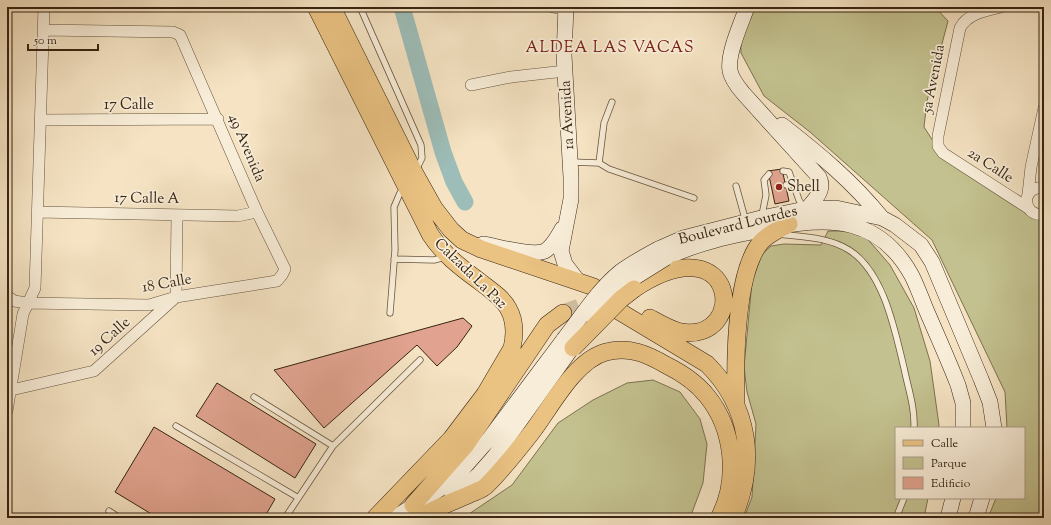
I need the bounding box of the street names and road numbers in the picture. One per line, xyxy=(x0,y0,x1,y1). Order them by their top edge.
street label: 5a Avenida xyxy=(917,43,951,116)
street label: 1a Avenida xyxy=(556,80,580,150)
street label: 17 Calle xyxy=(104,95,154,116)
street label: 49 Avenida xyxy=(222,111,270,185)
street label: 2a Calle xyxy=(963,143,1017,189)
street label: 17 Calle A xyxy=(114,188,180,210)
street label: Boulevard Lourdes xyxy=(676,201,800,251)
street label: Calzada La Paz xyxy=(429,234,511,314)
street label: 18 Calle xyxy=(141,269,193,299)
street label: 19 Calle xyxy=(85,313,135,361)

